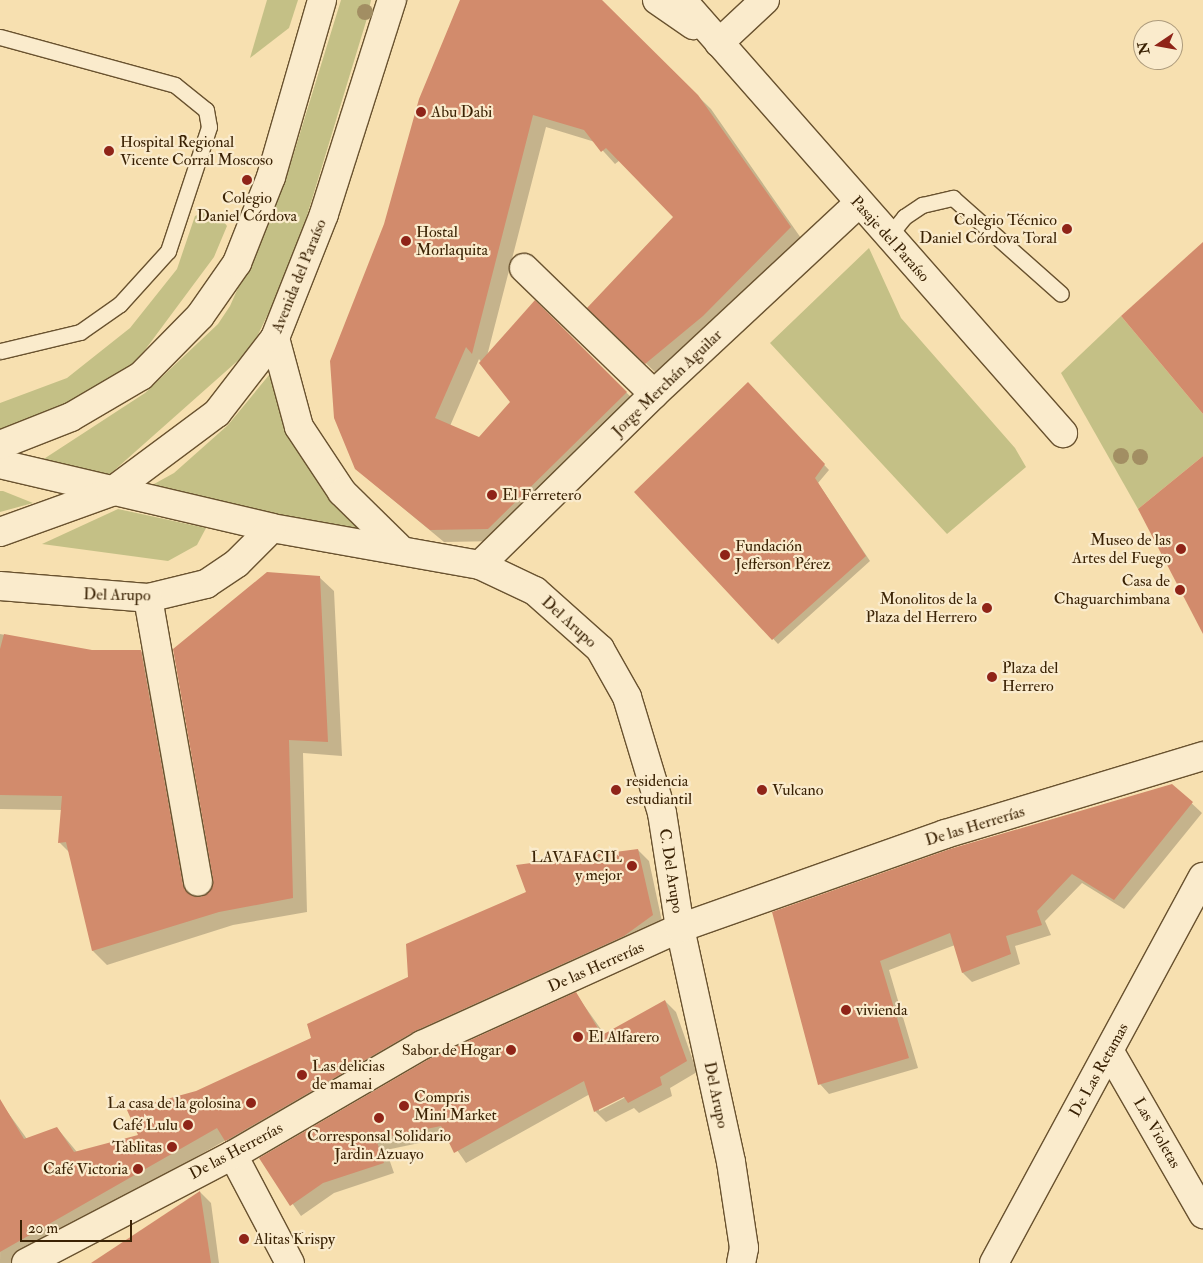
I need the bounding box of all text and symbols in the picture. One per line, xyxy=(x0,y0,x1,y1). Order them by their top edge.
north arrow xyxy=(1133,20,1183,70)
text: N xyxy=(1134,40,1153,56)
place label: Abu Dabi xyxy=(431,102,492,122)
marker: Abu Dabi xyxy=(415,106,427,118)
place label: Hospital Regional Vicente Corral Moscoso xyxy=(120,132,273,170)
marker: Hospital Regional Vicente Corral Moscoso xyxy=(102,144,116,158)
marker: Colegio Daniel Córdova xyxy=(241,174,253,186)
place label: Colegio Daniel Córdova xyxy=(197,188,297,226)
street label: Pasaje del Paraíso xyxy=(846,192,934,286)
place label: Colegio Técnico Daniel Córdova Toral xyxy=(919,210,1057,248)
street label: Avenida del Paraíso xyxy=(267,216,331,336)
place label: Hostal Morlaquita xyxy=(416,222,488,260)
marker: Colegio Técnico Daniel Córdova Toral xyxy=(1061,223,1073,235)
marker: Hostal Morlaquita xyxy=(400,235,412,247)
street label: Jorge Merchán Aguilar xyxy=(608,325,726,441)
place label: El Ferretero xyxy=(502,485,581,505)
marker: El Ferretero xyxy=(486,489,498,501)
place label: Museo de las Artes del Fuego xyxy=(1072,530,1171,568)
place label: Fundación Jefferson Pérez xyxy=(735,536,830,574)
marker: Museo de las Artes del Fuego xyxy=(1175,543,1187,555)
marker: Fundación Jefferson Pérez xyxy=(719,549,731,561)
place label: Casa de Chaguarchimbana xyxy=(1054,571,1170,609)
marker: Casa de Chaguarchimbana xyxy=(1174,584,1186,596)
street label: Del Arupo xyxy=(83,585,151,605)
place label: Monolitos de la Plaza del Herrero xyxy=(865,589,977,627)
street label: Del Arupo xyxy=(538,592,600,652)
marker: Monolitos de la Plaza del Herrero xyxy=(981,602,993,614)
place label: Plaza del Herrero xyxy=(1002,658,1058,696)
marker: Plaza del Herrero xyxy=(986,671,998,683)
place label: residencia estudiantil xyxy=(626,771,692,809)
place label: Vulcano xyxy=(772,780,823,800)
marker: residencia estudiantil xyxy=(610,784,622,796)
marker: Vulcano xyxy=(756,784,768,796)
street label: De las Herrerías xyxy=(923,802,1027,850)
street label: C. Del Arupo xyxy=(655,827,687,915)
place label: LAVAFACIL y mejor xyxy=(531,847,622,885)
marker: LAVAFACIL y mejor xyxy=(626,860,638,872)
street label: De las Herrerías xyxy=(545,937,647,997)
place label: vivienda xyxy=(856,1000,908,1020)
marker: vivienda xyxy=(840,1004,852,1016)
street label: De Las Retamas xyxy=(1065,1020,1133,1120)
place label: El Alfarero xyxy=(588,1027,659,1047)
marker: El Alfarero xyxy=(572,1031,584,1043)
place label: Sabor de Hogar xyxy=(402,1040,501,1060)
marker: Sabor de Hogar xyxy=(505,1044,517,1056)
place label: Las delicias de mamai xyxy=(312,1056,385,1094)
street label: Del Arupo xyxy=(700,1060,732,1130)
marker: Las delicias de mamai xyxy=(296,1069,308,1081)
place label: Compris Mini Market xyxy=(414,1087,497,1125)
place label: La casa de la golosina xyxy=(107,1093,241,1113)
street label: Las Violetas xyxy=(1129,1094,1185,1172)
marker: La casa de la golosina xyxy=(245,1097,257,1109)
marker: Compris Mini Market xyxy=(398,1100,410,1112)
marker: Corresponsal Solidario Jardin Azuayo xyxy=(373,1112,385,1124)
place label: Café Lulu xyxy=(112,1115,178,1135)
street label: De las Herrerías xyxy=(186,1118,286,1184)
marker: Café Lulu xyxy=(182,1119,194,1131)
place label: Corresponsal Solidario Jardin Azuayo xyxy=(307,1126,451,1164)
place label: Tablitas xyxy=(112,1137,162,1157)
marker: Tablitas xyxy=(166,1141,178,1153)
place label: Café Victoria xyxy=(43,1159,128,1179)
marker: Café Victoria xyxy=(132,1163,144,1175)
scale bar xyxy=(22,1210,135,1242)
text: 20 m xyxy=(28,1219,58,1238)
place label: Alitas Krispy xyxy=(254,1229,335,1249)
marker: Alitas Krispy xyxy=(238,1233,250,1245)

